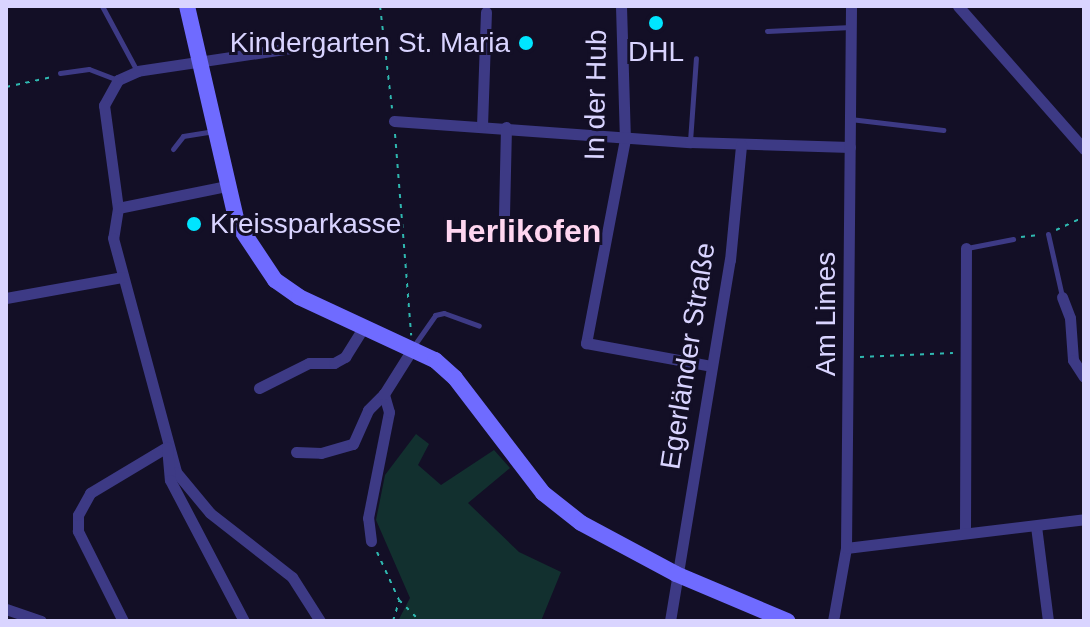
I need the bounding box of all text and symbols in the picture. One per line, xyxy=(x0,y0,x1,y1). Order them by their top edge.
marker: DHL xyxy=(647,14,665,32)
place label: Kindergarten St. Maria xyxy=(230,26,510,60)
street label: In der Hub xyxy=(578,29,614,161)
marker: Kindergarten St. Maria xyxy=(517,34,535,52)
place label: DHL xyxy=(628,35,684,69)
place label: Kreissparkasse xyxy=(210,207,401,241)
district label: Herlikofen xyxy=(445,212,601,250)
marker: Kreissparkasse xyxy=(185,215,203,233)
street label: Egerländer Straße xyxy=(654,240,722,472)
street label: Am Limes xyxy=(809,252,843,376)

